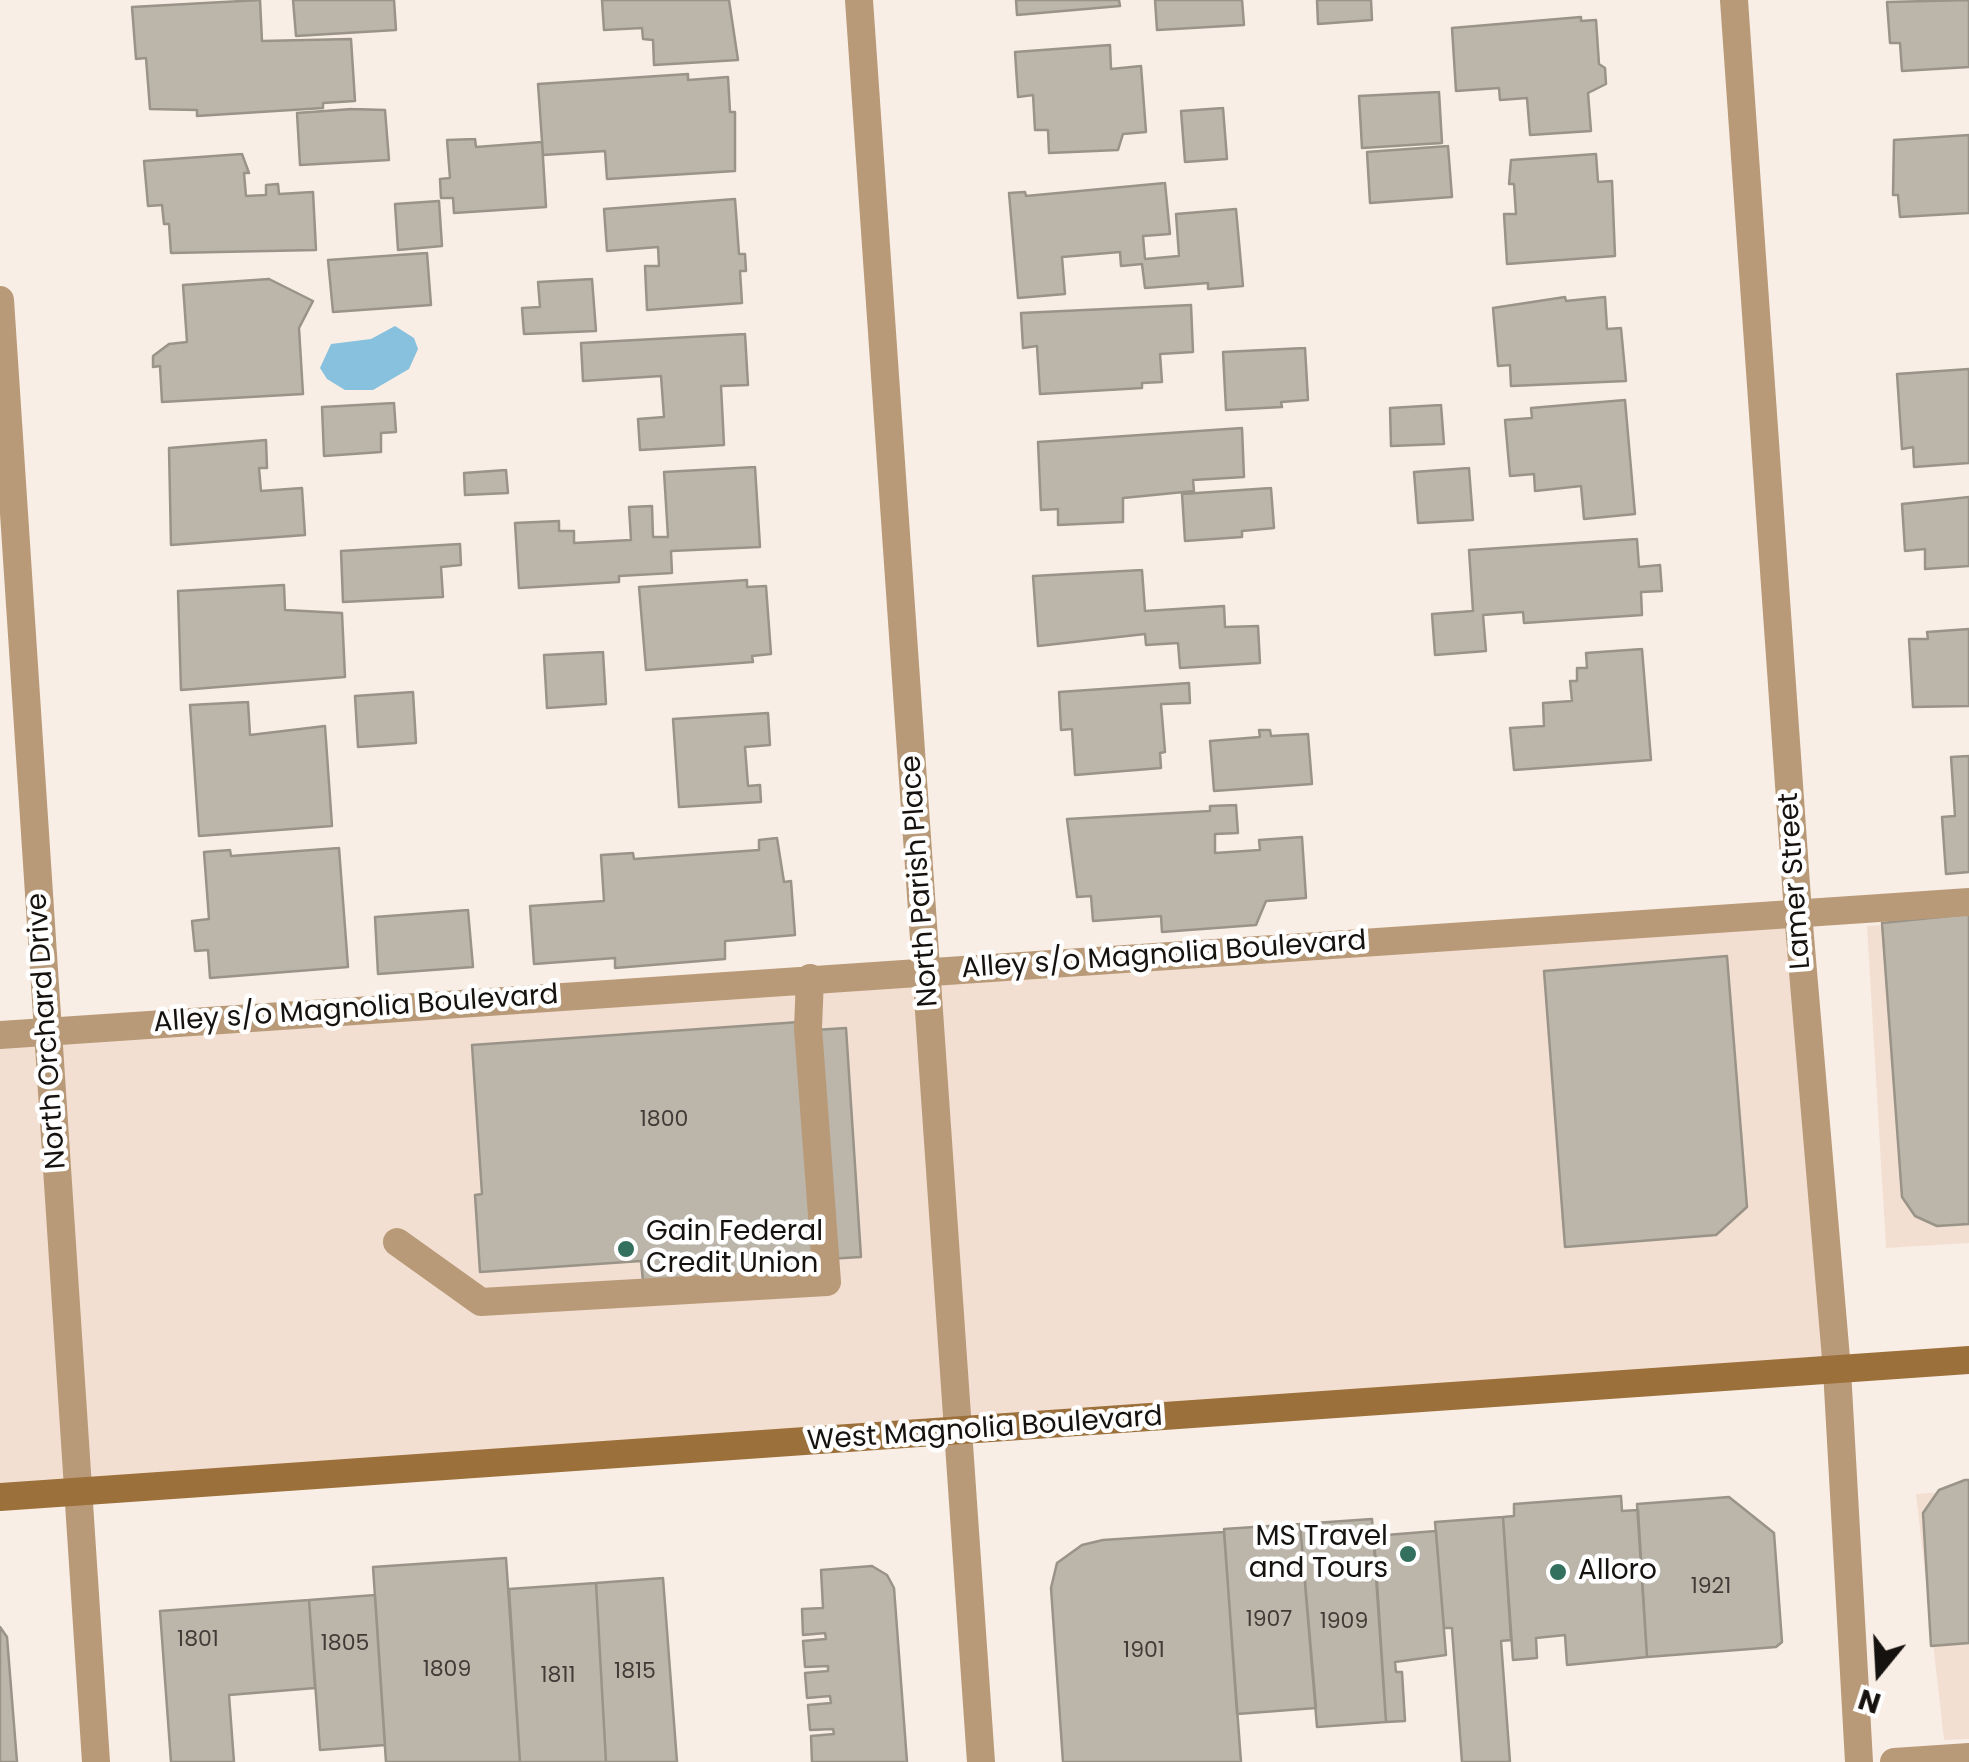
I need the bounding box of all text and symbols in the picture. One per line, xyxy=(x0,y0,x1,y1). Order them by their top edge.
street label: North Parish Place xyxy=(895,754,947,1008)
street label: Lamer Street xyxy=(1773,791,1819,971)
street label: North Orchard Drive xyxy=(22,892,74,1170)
street label: Alley s/o Magnolia Boulevard xyxy=(960,925,1368,987)
street label: Alley s/o Magnolia Boulevard xyxy=(152,979,560,1041)
house number: 1800 xyxy=(640,1107,688,1133)
place label: Gain Federal Credit Union xyxy=(646,1216,823,1282)
marker: Gain Federal Credit Union xyxy=(615,1238,637,1260)
street label: West Magnolia Boulevard xyxy=(806,1401,1164,1459)
place label: MS Travel and Tours xyxy=(1249,1521,1388,1587)
marker: MS Travel and Tours xyxy=(1397,1543,1419,1565)
place label: Alloro xyxy=(1578,1555,1657,1589)
marker: Alloro xyxy=(1547,1561,1569,1583)
house number: 1921 xyxy=(1691,1574,1731,1600)
house number: 1907 xyxy=(1246,1607,1292,1633)
house number: 1909 xyxy=(1320,1609,1368,1635)
north arrow xyxy=(1829,1622,1929,1722)
house number: 1801 xyxy=(177,1627,219,1653)
house number: 1805 xyxy=(321,1631,369,1657)
house number: 1901 xyxy=(1123,1638,1165,1664)
house number: 1809 xyxy=(423,1657,471,1683)
house number: 1815 xyxy=(614,1659,656,1685)
house number: 1811 xyxy=(540,1663,576,1689)
text: N xyxy=(1854,1679,1886,1723)

